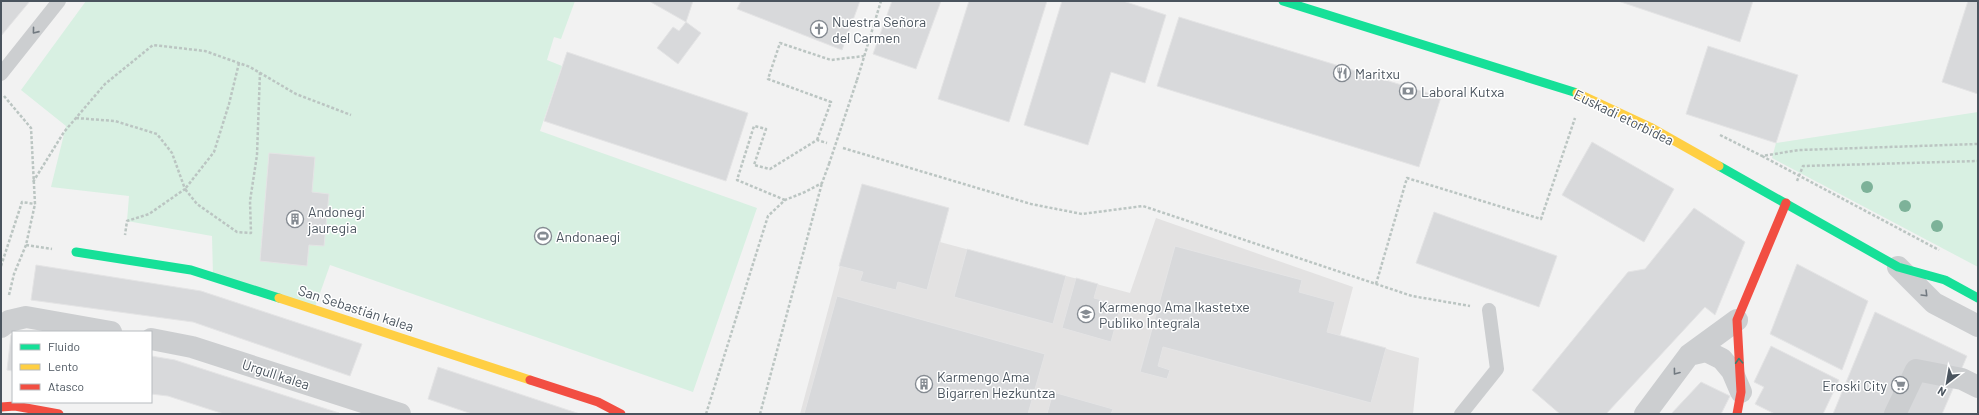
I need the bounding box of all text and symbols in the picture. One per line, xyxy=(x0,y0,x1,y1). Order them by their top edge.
place label: Nuestra Señora del Carmen xyxy=(832,13,926,46)
church icon: Nuestra Señora del Carmen xyxy=(809,19,829,39)
one-way arrow xyxy=(33,27,40,34)
restaurant icon: Maritxu xyxy=(1332,63,1352,83)
place label: Maritxu xyxy=(1355,65,1400,82)
bank icon: Laboral Kutxa xyxy=(1398,81,1418,101)
place label: Laboral Kutxa xyxy=(1421,83,1505,100)
street label: Euskadi etorbidea xyxy=(1571,85,1677,149)
place label: Andonegi jauregia xyxy=(307,203,365,236)
building icon: Andonegi jauregia xyxy=(285,209,305,229)
sports icon: Andonaegi xyxy=(533,226,553,246)
place label: Andonaegi xyxy=(556,228,620,245)
street label: San Sebastián kalea xyxy=(296,281,416,335)
one-way arrow xyxy=(1920,289,1928,297)
place label: Karmengo Ama Ikastetxe Publiko Integrala xyxy=(1099,298,1250,331)
school or university icon: Karmengo Ama Ikastetxe Publiko Integrala xyxy=(1076,304,1096,324)
legend xyxy=(12,331,152,403)
text: Fluido xyxy=(48,339,80,353)
street label: Urgull kalea xyxy=(240,355,312,393)
one-way arrow xyxy=(1735,358,1744,364)
text: Lento xyxy=(48,359,78,373)
north arrow xyxy=(1927,363,1967,403)
place label: Karmengo Ama Bigarren Hezkuntza xyxy=(937,368,1055,401)
one-way arrow xyxy=(1674,368,1681,375)
building icon: Karmengo Ama Bigarren Hezkuntza xyxy=(914,374,934,394)
supermarket icon: Eroski City xyxy=(1890,375,1910,395)
place label: Eroski City xyxy=(1822,377,1888,394)
text: Atasco xyxy=(48,379,84,393)
text: N xyxy=(1935,385,1948,399)

